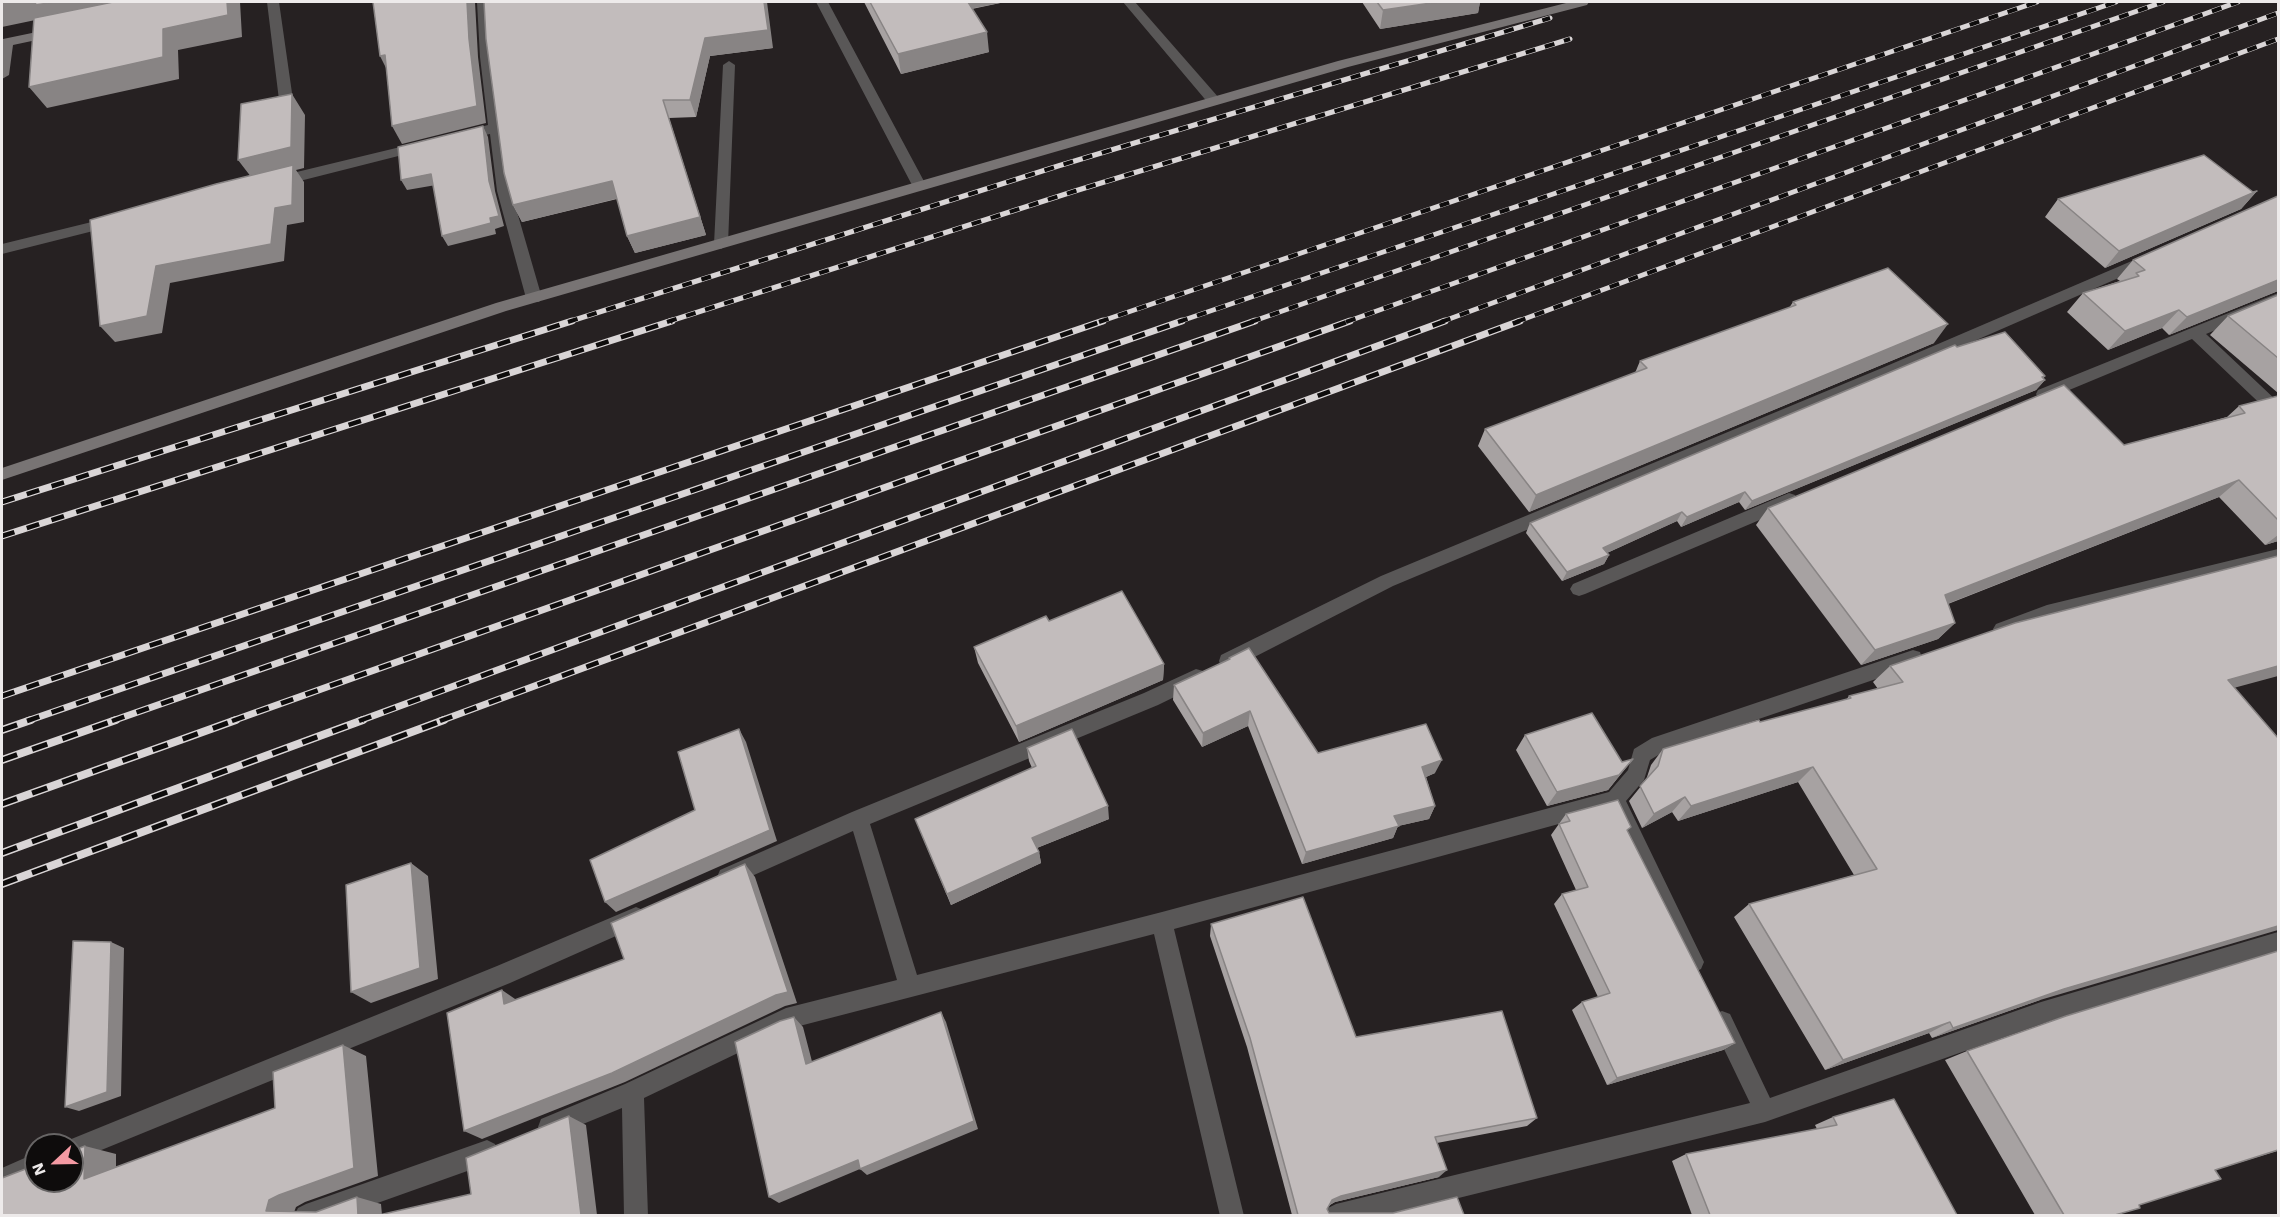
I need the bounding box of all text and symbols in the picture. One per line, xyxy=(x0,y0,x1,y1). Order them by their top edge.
north arrow xyxy=(24,1133,84,1193)
text: N xyxy=(28,1160,50,1178)

